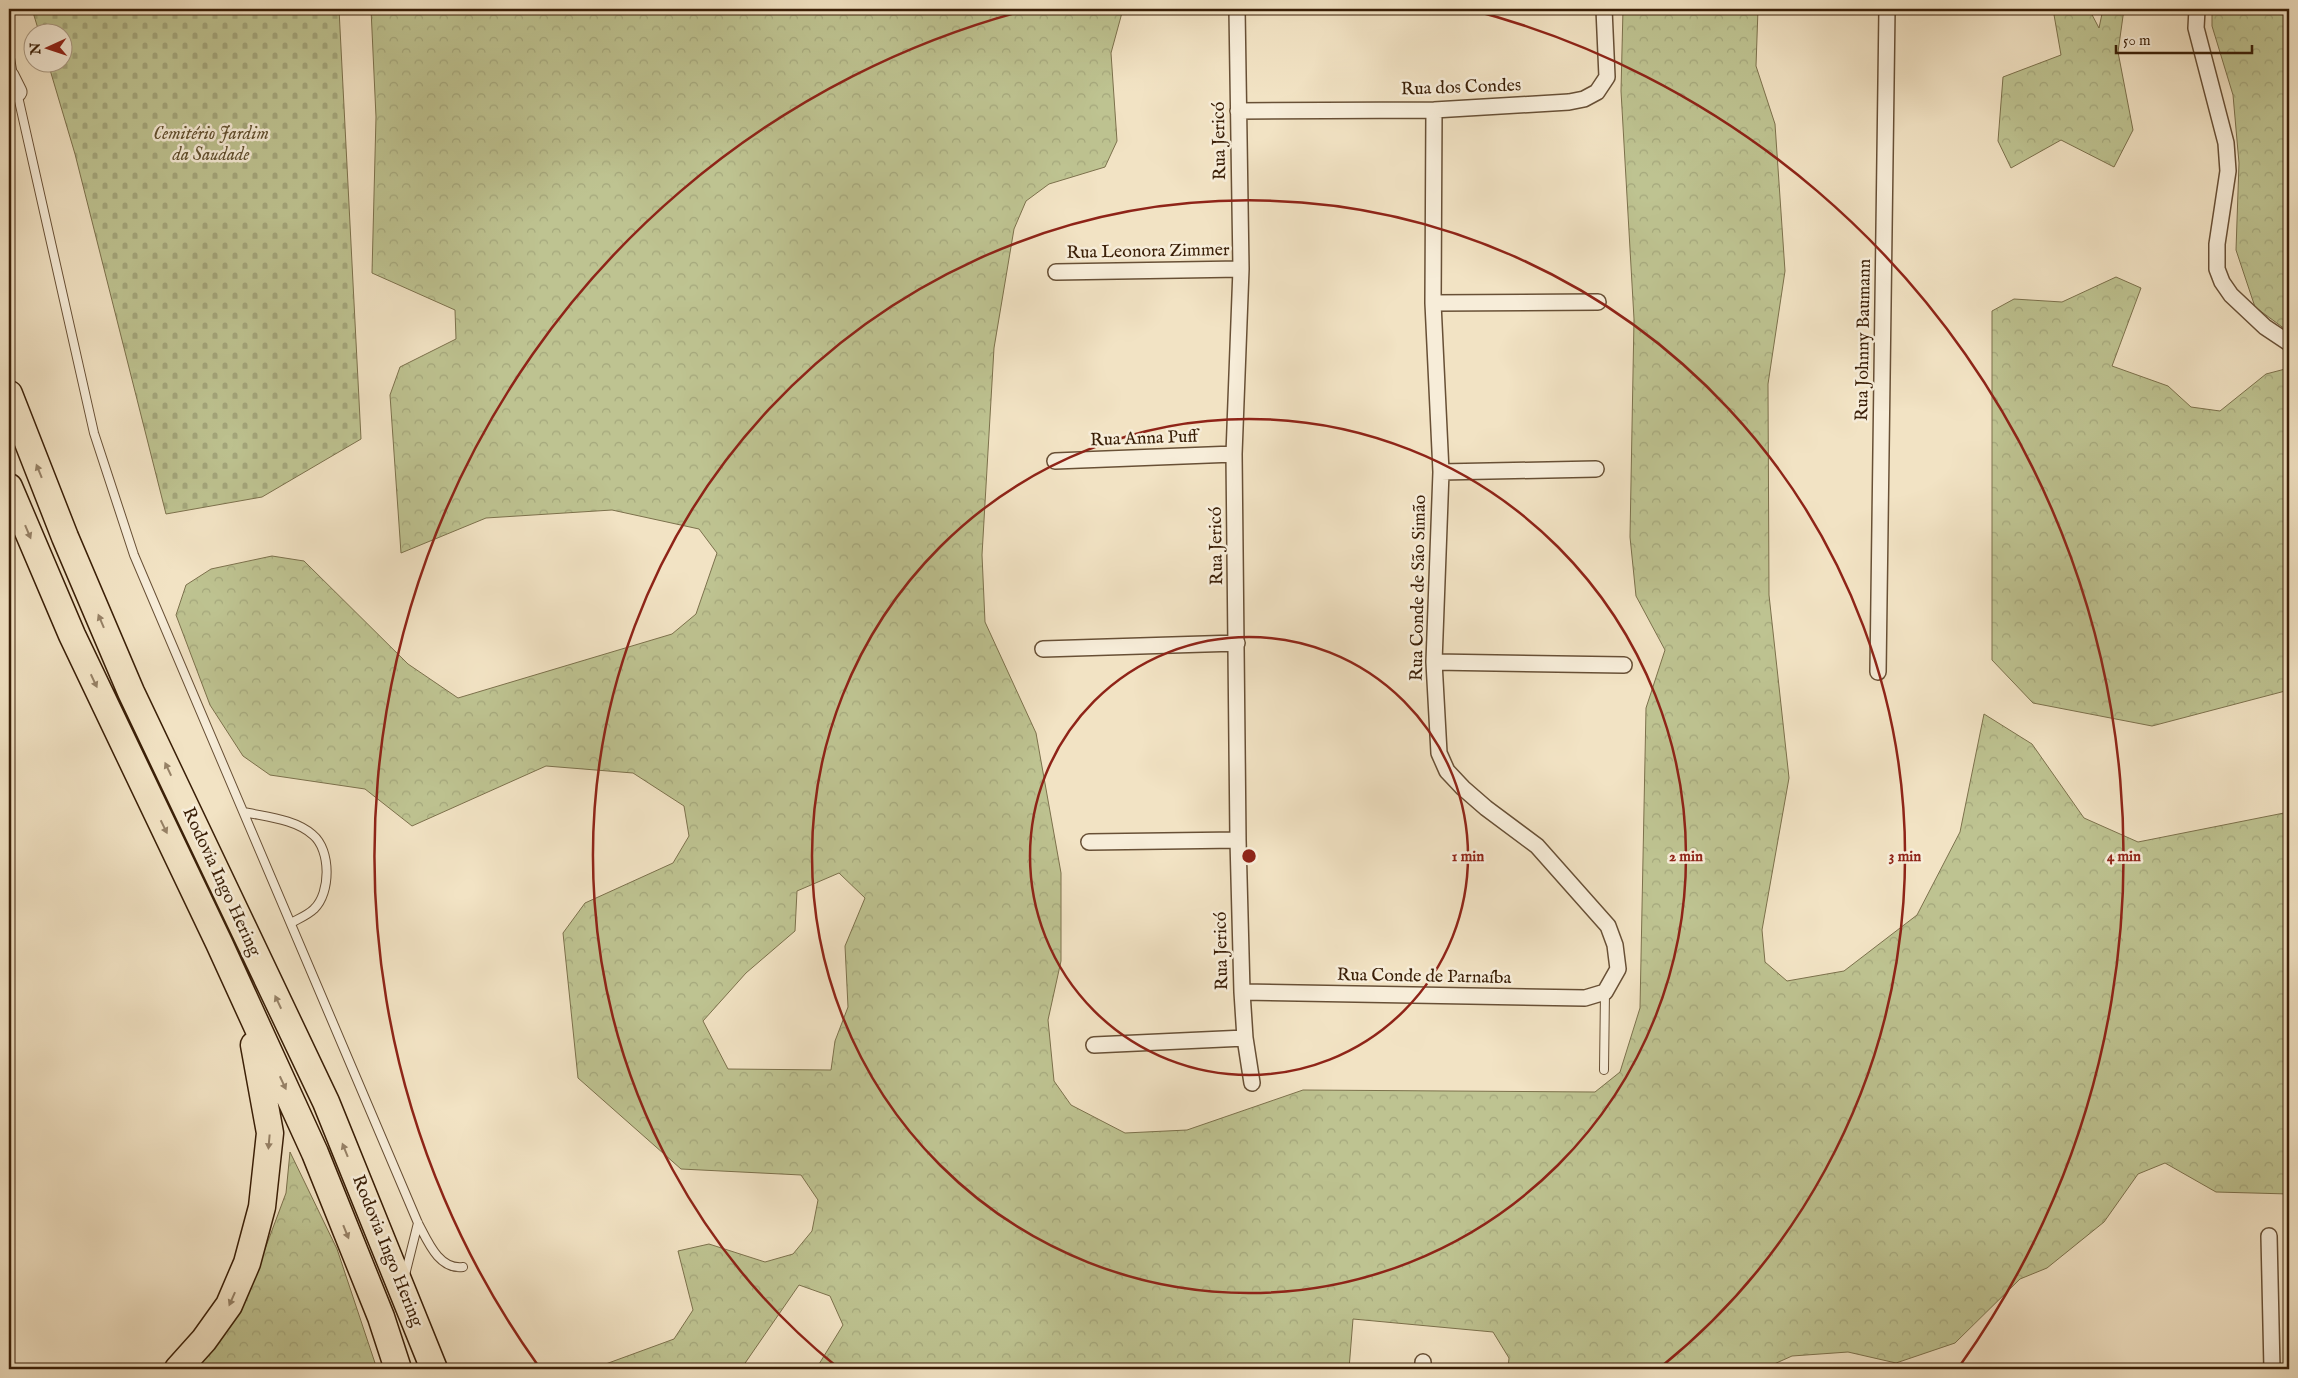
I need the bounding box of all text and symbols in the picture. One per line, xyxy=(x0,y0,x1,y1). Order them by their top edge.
north arrow xyxy=(22,22,72,72)
scale bar xyxy=(2116,22,2252,54)
text: 50 m xyxy=(2123,31,2151,50)
text: N xyxy=(27,42,45,56)
street label: Rua dos Condes xyxy=(1400,74,1522,102)
street label: Rua Jericó xyxy=(1208,101,1232,180)
park label: Cemitério Jardim da Saudade xyxy=(153,123,269,167)
street label: Rua Leonora Zimmer xyxy=(1066,239,1230,265)
street label: Rua Johnny Baumann xyxy=(1851,258,1877,421)
street label: Rua Anna Puff xyxy=(1090,426,1201,452)
one-way arrow xyxy=(35,463,43,478)
street label: Rua Conde de São Simão xyxy=(1406,494,1432,681)
street label: Rua Jericó xyxy=(1205,506,1229,585)
one-way arrow xyxy=(24,525,32,539)
one-way arrow xyxy=(97,613,105,628)
one-way arrow xyxy=(90,674,98,688)
one-way arrow xyxy=(164,762,172,776)
street label: Rodovia Ingo Hering xyxy=(176,804,266,960)
one-way arrow xyxy=(160,820,168,835)
centre of rings xyxy=(1240,847,1258,865)
text: 1 min xyxy=(1452,847,1484,866)
text: 2 min xyxy=(1669,847,1703,866)
text: 3 min xyxy=(1889,847,1921,866)
text: 4 min xyxy=(2107,847,2141,866)
street label: Rua Jericó xyxy=(1210,911,1234,990)
street label: Rua Conde de Parnaíba xyxy=(1337,964,1512,990)
one-way arrow xyxy=(274,995,282,1009)
one-way arrow xyxy=(279,1076,287,1090)
one-way arrow xyxy=(265,1134,273,1150)
one-way arrow xyxy=(341,1143,349,1157)
street label: Rodovia Ingo Hering xyxy=(346,1172,428,1331)
one-way arrow xyxy=(342,1225,350,1240)
one-way arrow xyxy=(227,1292,235,1306)

